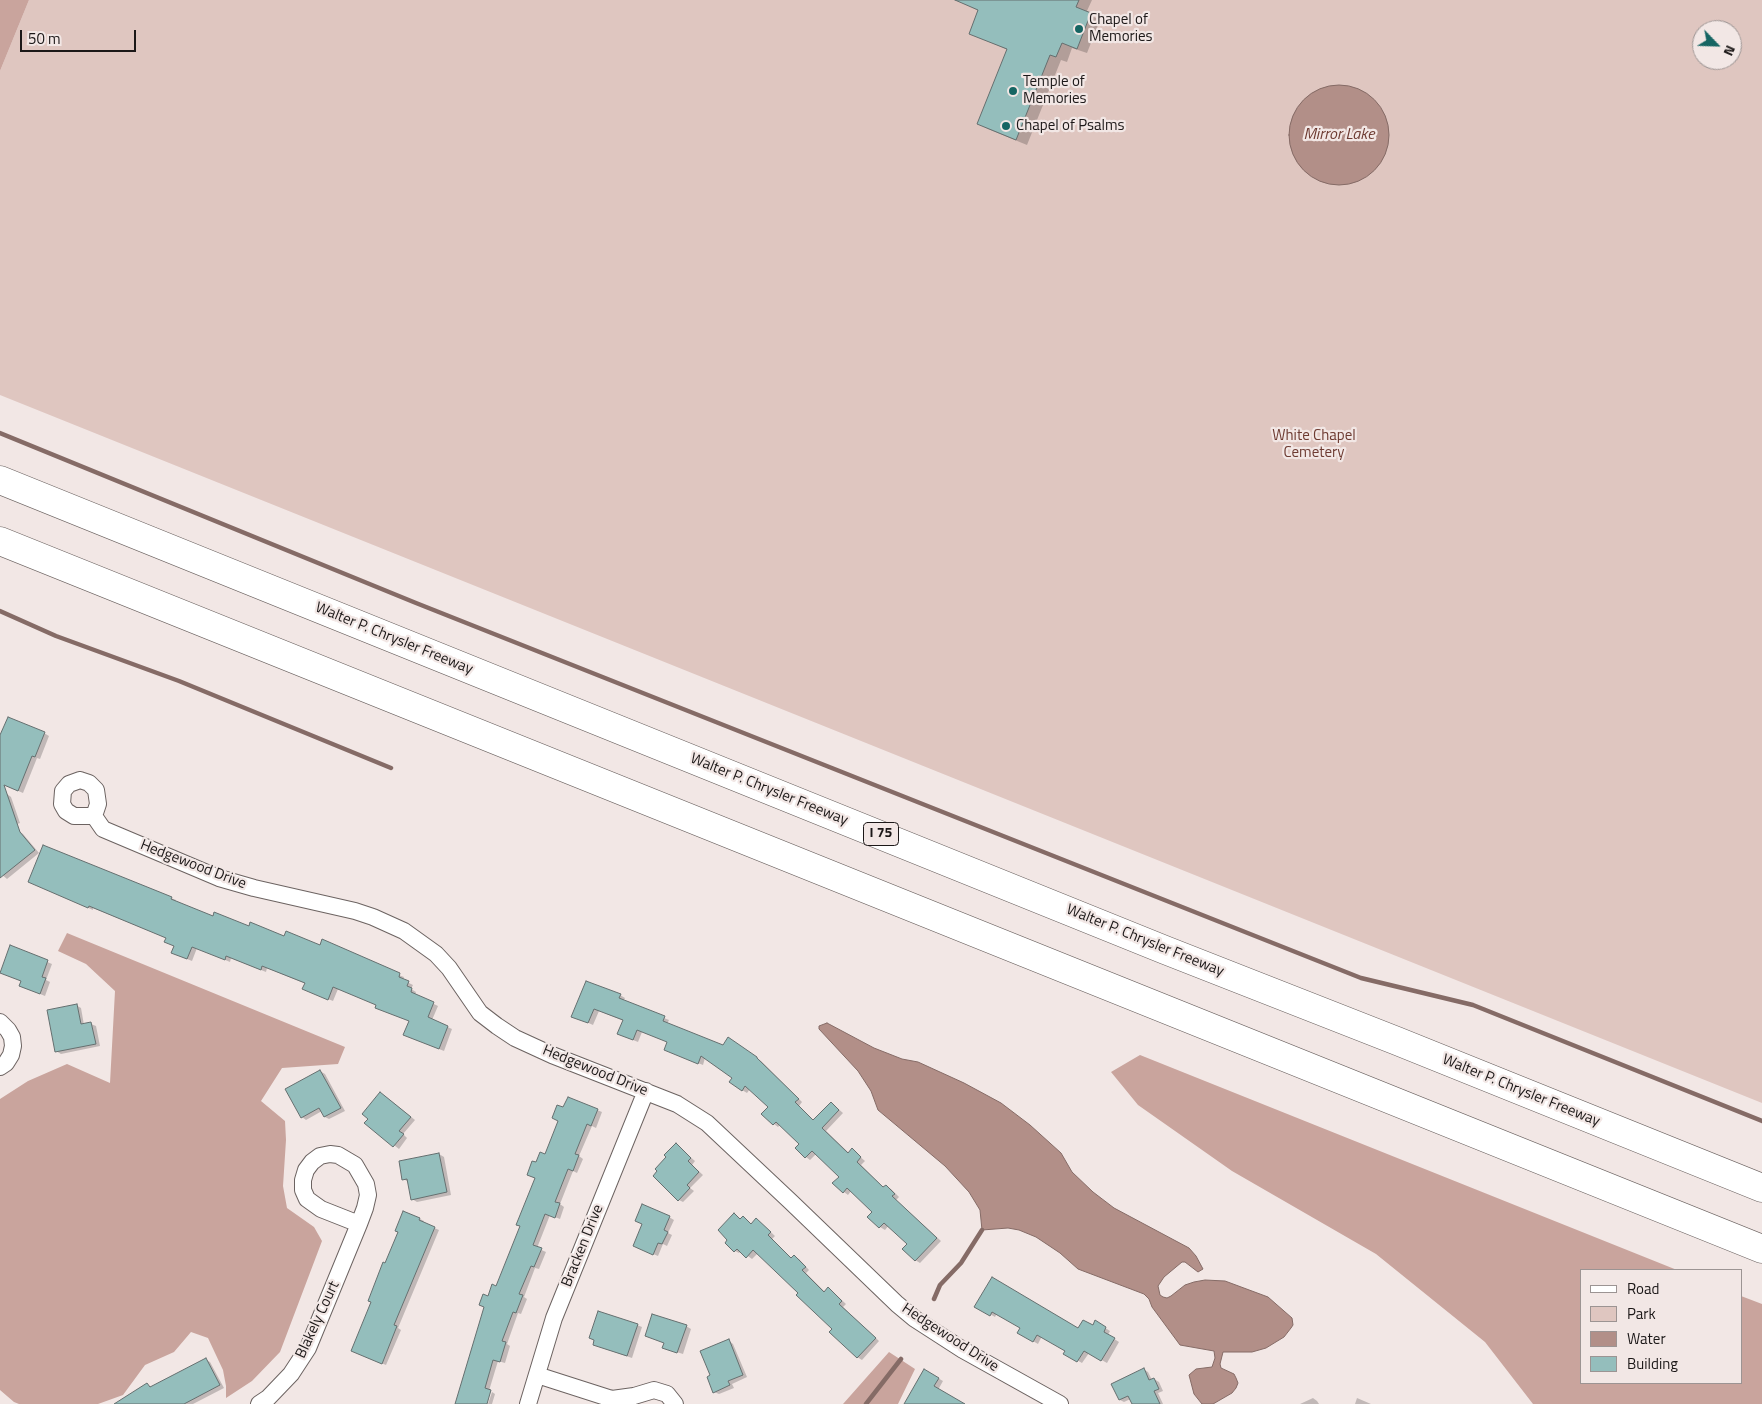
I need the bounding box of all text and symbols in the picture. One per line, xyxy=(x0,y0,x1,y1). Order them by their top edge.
place label: Chapel of Memories xyxy=(1089,11,1153,46)
scale bar xyxy=(22,20,139,52)
north arrow xyxy=(1692,20,1742,70)
marker: Chapel of Memories xyxy=(1073,23,1085,35)
text: 50 m xyxy=(28,27,61,50)
text: N xyxy=(1719,42,1742,60)
place label: Temple of Memories xyxy=(1023,73,1087,108)
marker: Temple of Memories xyxy=(1007,85,1019,97)
place label: Chapel of Psalms xyxy=(1016,117,1125,135)
marker: Chapel of Psalms xyxy=(1000,120,1012,132)
water label: Mirror Lake xyxy=(1303,125,1375,145)
park label: White Chapel Cemetery xyxy=(1272,427,1356,462)
street label: Walter P. Chrysler Freeway xyxy=(313,599,475,679)
street label: Walter P. Chrysler Freeway xyxy=(688,750,850,830)
road number: I 75 xyxy=(864,822,898,846)
street label: Hedgewood Drive xyxy=(137,837,249,893)
street label: Walter P. Chrysler Freeway xyxy=(1064,901,1226,981)
street label: Hedgewood Drive xyxy=(540,1042,650,1100)
street label: Walter P. Chrysler Freeway xyxy=(1440,1051,1602,1131)
street label: Bracken Drive xyxy=(558,1202,608,1290)
legend xyxy=(1580,1269,1742,1384)
text: Road xyxy=(1627,1277,1659,1300)
street label: Blakely Court xyxy=(292,1279,344,1361)
street label: Hedgewood Drive xyxy=(898,1300,1002,1376)
text: Park xyxy=(1627,1302,1656,1325)
text: Water xyxy=(1627,1327,1666,1350)
text: Building xyxy=(1627,1352,1678,1375)

